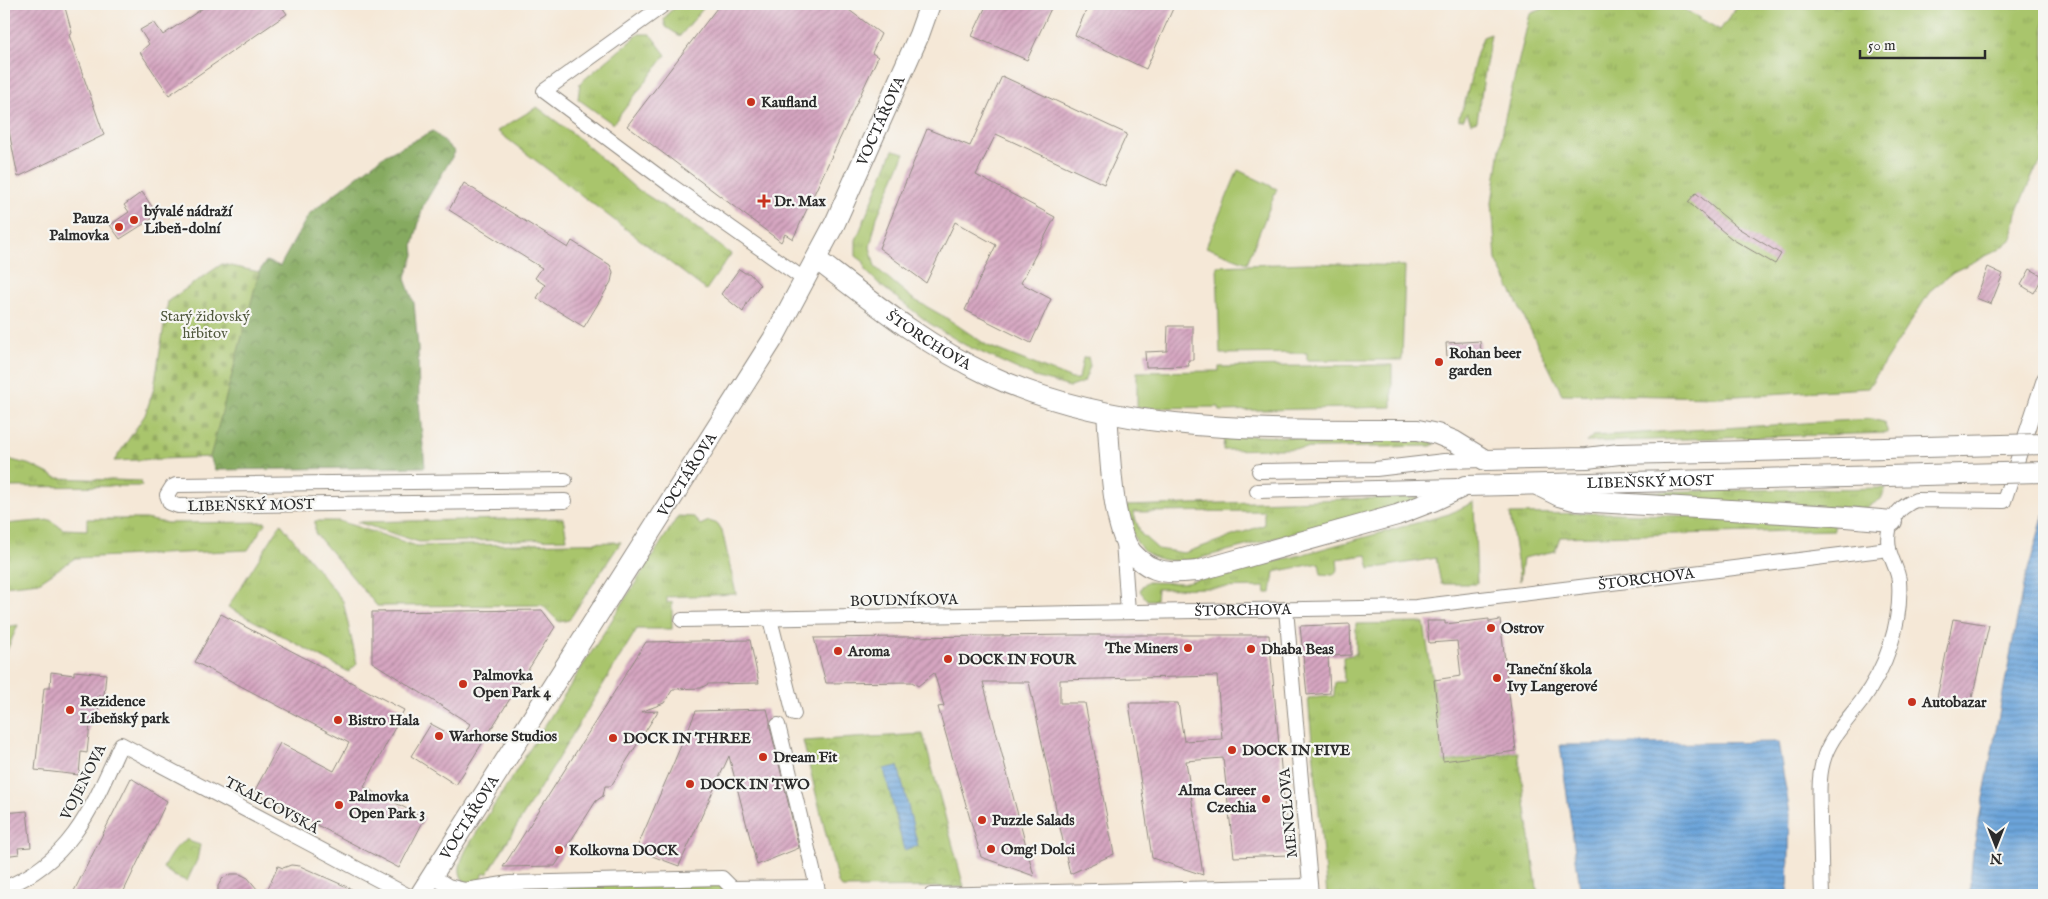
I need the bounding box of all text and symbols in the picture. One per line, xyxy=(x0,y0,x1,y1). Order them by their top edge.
scale bar xyxy=(1860,28,1986,60)
text: 50 m xyxy=(1868,36,1896,55)
street label: VOCTÁŘOVA xyxy=(852,73,910,170)
place label: Kaufland xyxy=(761,93,818,112)
marker: Kaufland xyxy=(745,96,757,108)
place label: Dr. Max xyxy=(774,192,826,211)
marker: Dr. Max xyxy=(758,195,770,207)
place label: bývalé nádraží Libeň-dolní xyxy=(143,202,234,238)
place label: Pauza Palmovka xyxy=(49,209,110,245)
marker: bývalé nádraží Libeň-dolní xyxy=(128,214,140,226)
marker: Pauza Palmovka xyxy=(113,221,125,233)
street label: ŠTORCHOVA xyxy=(882,306,975,375)
park label: Starý židovský hřbitov xyxy=(160,307,250,343)
place label: Rohan beer garden xyxy=(1449,344,1522,380)
marker: Rohan beer garden xyxy=(1433,356,1445,368)
street label: VOCTÁŘOVA xyxy=(653,428,722,521)
street label: LIBEŇSKÝ MOST xyxy=(1586,471,1714,493)
street label: LIBEŇSKÝ MOST xyxy=(187,495,315,516)
street label: ŠTORCHOVA xyxy=(1597,564,1696,595)
street label: BOUDNÍKOVA xyxy=(850,590,959,611)
street label: ŠTORCHOVA xyxy=(1194,600,1292,621)
place label: Ostrov xyxy=(1501,619,1545,638)
marker: Ostrov xyxy=(1485,622,1497,634)
place label: The Miners xyxy=(1104,639,1179,658)
place label: Dhaba Beas xyxy=(1261,640,1335,659)
place label: Aroma xyxy=(847,642,890,661)
marker: The Miners xyxy=(1182,642,1194,654)
marker: Dhaba Beas xyxy=(1245,643,1257,655)
marker: Aroma xyxy=(832,645,844,657)
place label: DOCK IN FOUR xyxy=(958,650,1078,669)
marker: DOCK IN FOUR xyxy=(942,653,954,665)
place label: Taneční škola Ivy Langerové xyxy=(1506,660,1598,696)
place label: Palmovka Open Park 4 xyxy=(473,666,552,702)
marker: Taneční škola Ivy Langerové xyxy=(1491,672,1503,684)
marker: Palmovka Open Park 4 xyxy=(457,678,469,690)
place label: Rezidence Libeňský park xyxy=(80,692,171,728)
place label: Autobazar xyxy=(1921,693,1987,712)
marker: Autobazar xyxy=(1906,696,1918,708)
marker: Rezidence Libeňský park xyxy=(64,704,76,716)
place label: Bistro Hala xyxy=(348,711,420,730)
marker: Bistro Hala xyxy=(332,714,344,726)
place label: Warhorse Studios xyxy=(448,727,558,746)
place label: DOCK IN THREE xyxy=(623,729,752,748)
marker: Warhorse Studios xyxy=(433,730,445,742)
marker: DOCK IN THREE xyxy=(607,732,619,744)
street label: VOJENOVA xyxy=(56,740,111,824)
place label: DOCK IN FIVE xyxy=(1242,741,1351,760)
marker: DOCK IN FIVE xyxy=(1226,744,1238,756)
place label: Dream Fit xyxy=(773,748,838,767)
marker: Dream Fit xyxy=(757,751,769,763)
street label: MENCLOVA xyxy=(1275,766,1302,859)
street label: VOCTÁŘOVA xyxy=(435,771,504,864)
street label: TKALCOVSKÁ xyxy=(221,773,323,839)
place label: DOCK IN TWO xyxy=(700,775,810,794)
marker: DOCK IN TWO xyxy=(684,778,696,790)
place label: Alma Career Czechia xyxy=(1177,781,1257,817)
place label: Palmovka Open Park 3 xyxy=(349,787,425,823)
marker: Alma Career Czechia xyxy=(1260,793,1272,805)
marker: Palmovka Open Park 3 xyxy=(333,799,345,811)
place label: Puzzle Salads xyxy=(992,811,1075,830)
marker: Puzzle Salads xyxy=(976,814,988,826)
north arrow xyxy=(1970,822,2020,872)
place label: Omg! Dolci xyxy=(1001,840,1075,859)
place label: Kolkovna DOCK xyxy=(569,841,679,860)
marker: Omg! Dolci xyxy=(985,843,997,855)
marker: Kolkovna DOCK xyxy=(553,844,565,856)
text: N xyxy=(1990,849,2003,867)

